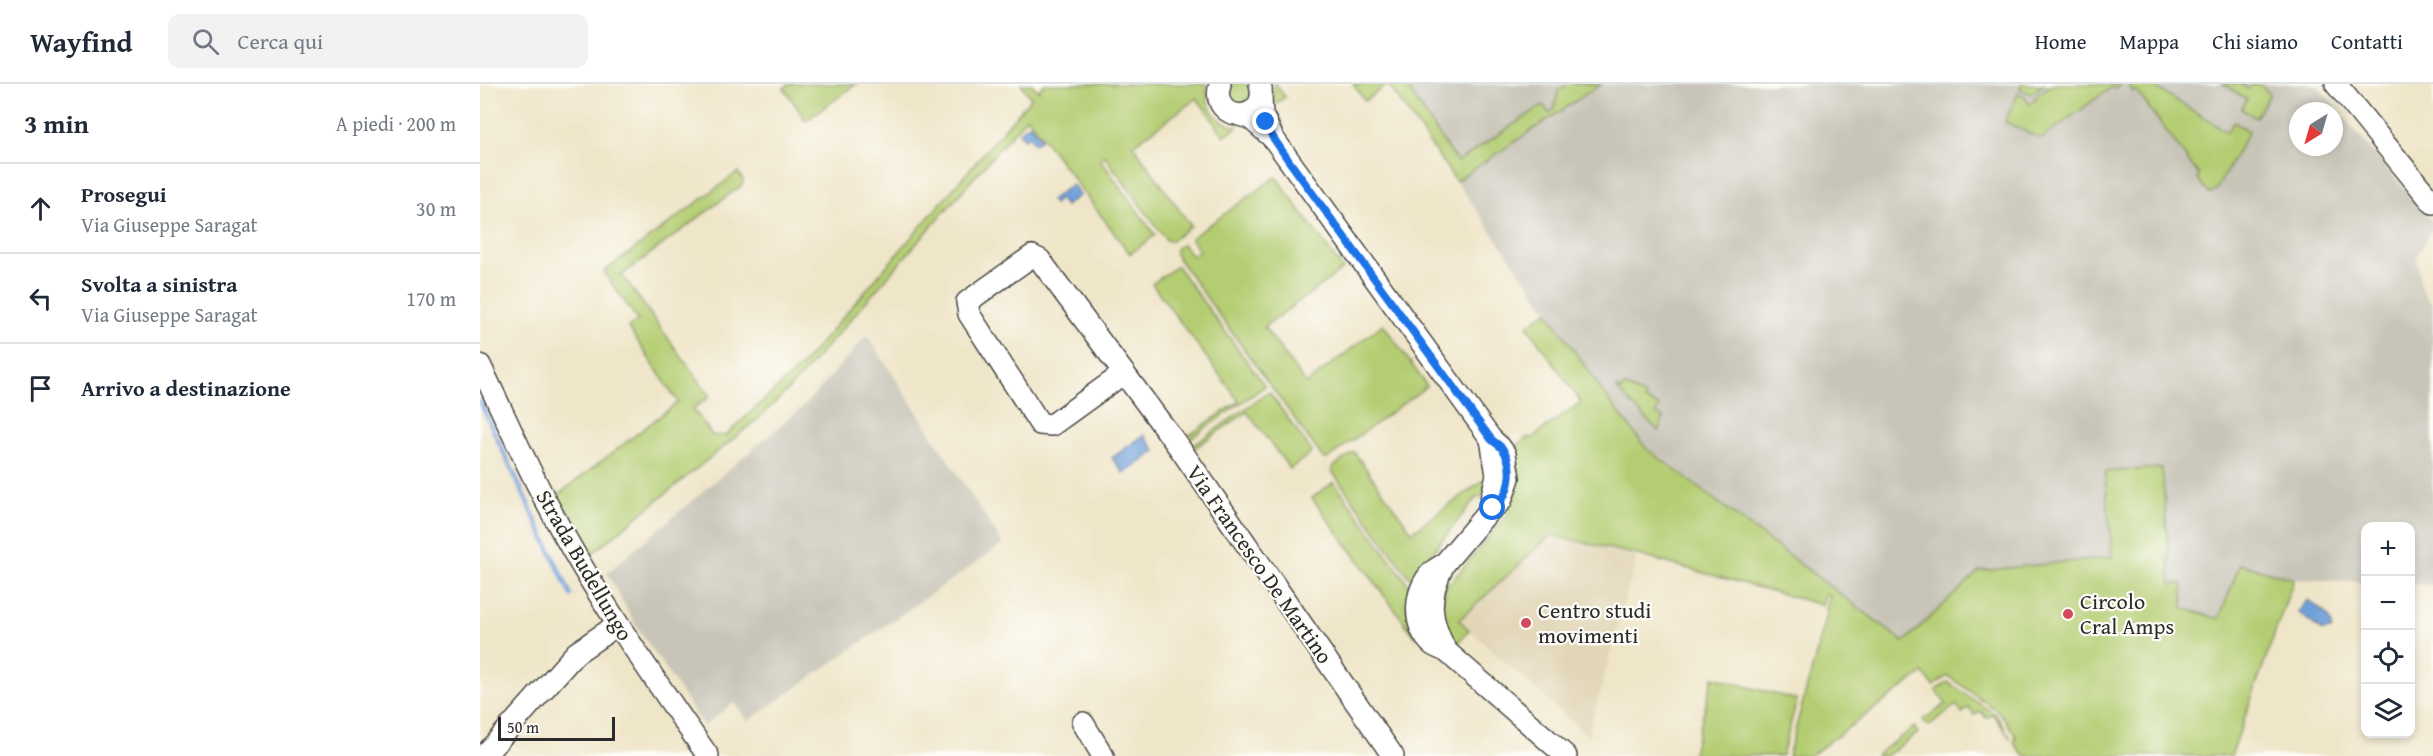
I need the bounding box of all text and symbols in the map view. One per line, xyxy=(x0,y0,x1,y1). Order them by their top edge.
search box xyxy=(168,14,588,68)
text: Wayfind xyxy=(30,21,132,62)
icon: search xyxy=(189,25,222,58)
text: Cerca qui xyxy=(237,25,323,57)
text: Home xyxy=(2035,26,2087,57)
text: Mappa xyxy=(2120,26,2179,57)
text: Chi siamo xyxy=(2212,26,2298,57)
text: Contatti xyxy=(2331,26,2403,57)
north arrow xyxy=(2289,102,2343,156)
text: 3 min xyxy=(24,104,89,143)
route end xyxy=(1252,108,1278,134)
text: A piedi · 200 m xyxy=(336,109,456,138)
text: Prosegui xyxy=(81,178,167,210)
icon: ahead xyxy=(24,192,57,225)
text: 30 m xyxy=(416,194,456,223)
text: Via Giuseppe Saragat xyxy=(81,210,258,239)
text: Svolta a sinistra xyxy=(81,268,238,300)
icon: left xyxy=(24,282,57,315)
text: 170 m xyxy=(406,284,456,313)
text: Via Giuseppe Saragat xyxy=(81,300,258,329)
icon: arrive xyxy=(24,372,57,405)
text: Arrivo a destinazione xyxy=(81,372,291,404)
street label: Via Francesco De Martino xyxy=(1179,458,1341,670)
street label: Strada Budellungo xyxy=(529,483,641,647)
route start xyxy=(1479,494,1505,520)
map controls xyxy=(2361,522,2415,738)
button: + xyxy=(2361,522,2415,576)
button: − xyxy=(2361,576,2415,630)
place label: Circolo Cral Amps xyxy=(2080,585,2174,642)
place label: Centro studi movimenti xyxy=(1538,594,1652,651)
marker: Circolo Cral Amps xyxy=(2061,607,2075,621)
marker: Centro studi movimenti xyxy=(1519,616,1533,630)
button: locate xyxy=(2361,630,2415,684)
button: layers xyxy=(2361,684,2415,738)
scale bar xyxy=(498,714,615,742)
text: 50 m xyxy=(507,715,539,739)

